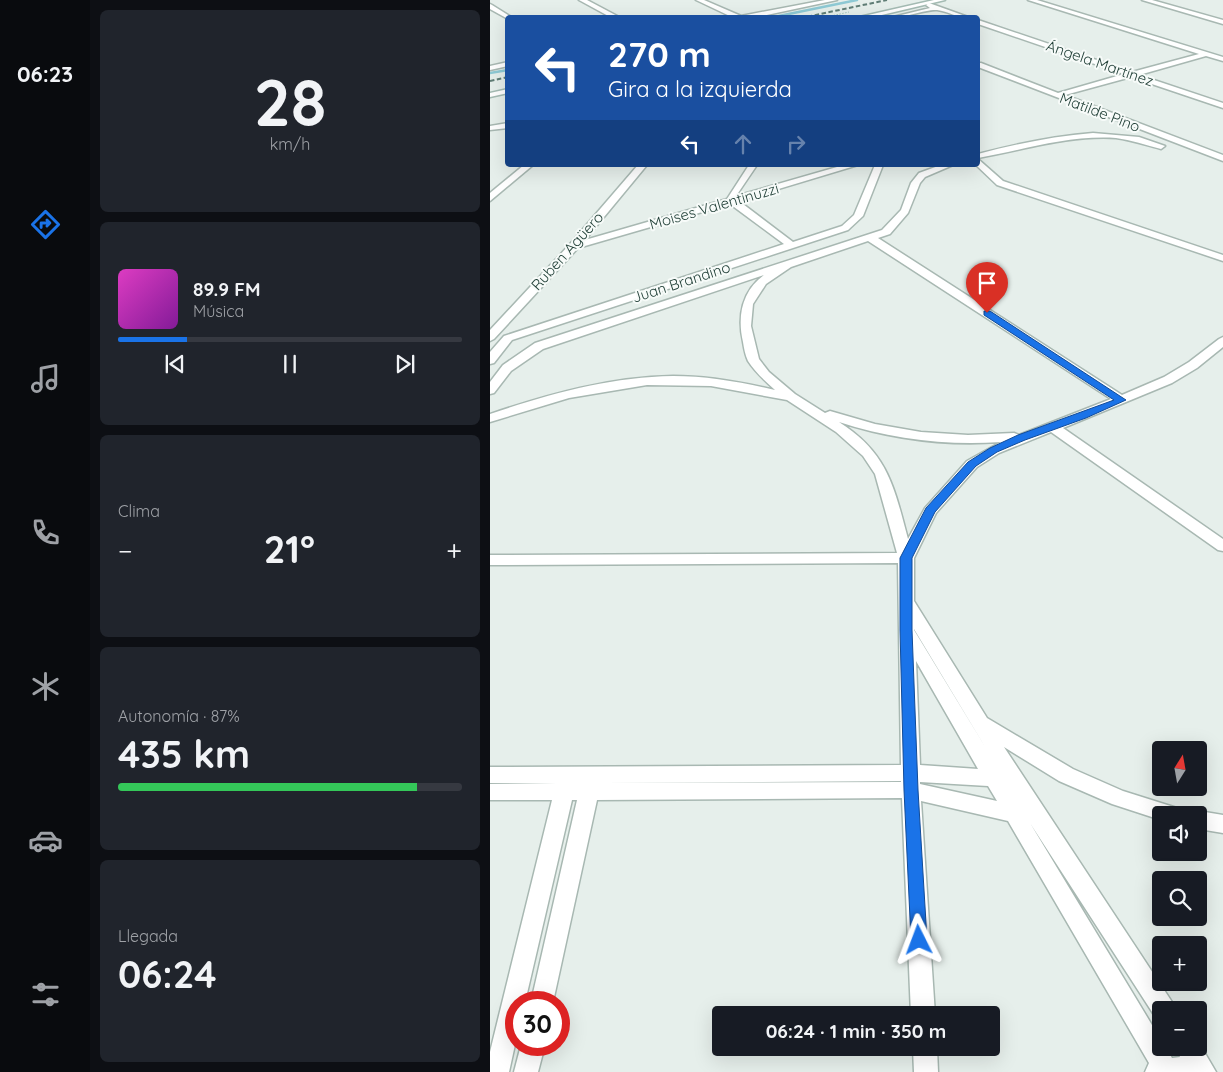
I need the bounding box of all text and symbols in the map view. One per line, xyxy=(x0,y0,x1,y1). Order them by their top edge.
text: 270 m xyxy=(608,32,711,76)
icon: left xyxy=(525,35,590,100)
street label: Ángela Martínez xyxy=(1044,36,1156,90)
text: 06:23 xyxy=(17,60,73,88)
text: 28 xyxy=(254,61,326,142)
text: Gira a la izquierda xyxy=(608,75,792,103)
street label: Matilde Pino xyxy=(1057,88,1143,136)
icon: left xyxy=(676,130,704,158)
icon: ahead xyxy=(729,130,757,158)
icon: right xyxy=(782,130,810,158)
text: km/h xyxy=(270,134,310,154)
street label: Moises Valentinuzzi xyxy=(647,178,781,234)
icon: directions xyxy=(28,207,63,242)
street label: Ruben Agüero xyxy=(527,208,607,294)
street label: Juan Brandino xyxy=(630,257,732,307)
pin xyxy=(966,262,1008,313)
icon: arrive xyxy=(973,269,1001,297)
text: 89.9 FM xyxy=(193,277,261,301)
text: Música xyxy=(193,301,244,321)
icon: previous xyxy=(161,350,189,378)
icon: pause xyxy=(276,350,304,378)
icon: next xyxy=(391,350,419,378)
icon: music xyxy=(28,361,63,396)
text: Clima xyxy=(118,501,160,521)
icon: phone xyxy=(28,515,63,550)
text: 21° xyxy=(264,525,315,573)
text: − xyxy=(118,533,133,568)
text: + xyxy=(446,533,462,568)
icon: climate xyxy=(28,669,63,704)
text: Autonomía · 87% xyxy=(118,706,240,726)
text: 435 km xyxy=(118,730,250,778)
north arrow xyxy=(1152,741,1208,796)
map controls xyxy=(1152,741,1207,1056)
button: sound xyxy=(1152,806,1207,861)
icon: car xyxy=(28,823,63,858)
button: search xyxy=(1152,871,1207,926)
position arrow xyxy=(892,913,944,965)
text: Llegada xyxy=(118,926,178,946)
button: + xyxy=(1152,936,1207,991)
text: 06:24 xyxy=(118,950,217,998)
icon: filters xyxy=(28,977,63,1012)
speed limit sign: 30 xyxy=(505,991,570,1056)
button: − xyxy=(1152,1001,1207,1056)
text: 06:24 · 1 min · 350 m xyxy=(766,1019,946,1043)

